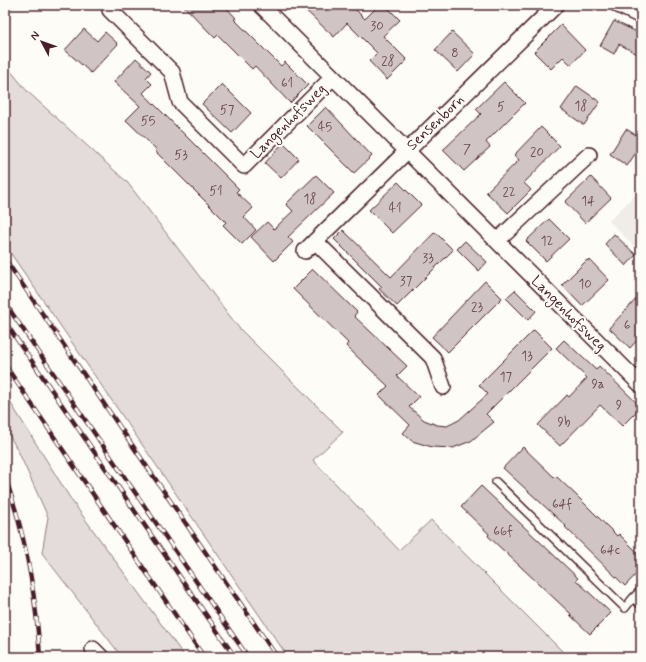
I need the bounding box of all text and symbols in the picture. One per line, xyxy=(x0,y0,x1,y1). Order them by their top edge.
house number: 30 xyxy=(370,18,384,35)
north arrow xyxy=(22,22,62,62)
text: N xyxy=(28,29,43,43)
house number: 8 xyxy=(451,45,459,62)
house number: 28 xyxy=(381,53,395,70)
house number: 61 xyxy=(281,75,293,92)
street label: Langenhofsweg xyxy=(247,80,332,165)
street label: Sensenborn xyxy=(402,90,469,155)
house number: 18 xyxy=(575,98,587,115)
house number: 5 xyxy=(497,99,505,116)
house number: 57 xyxy=(220,102,235,119)
house number: 55 xyxy=(141,113,155,130)
house number: 45 xyxy=(318,119,332,136)
house number: 7 xyxy=(463,141,471,158)
house number: 20 xyxy=(530,144,544,161)
house number: 53 xyxy=(174,147,188,164)
house number: 51 xyxy=(209,183,223,200)
house number: 22 xyxy=(502,184,516,201)
house number: 18 xyxy=(304,191,316,208)
house number: 14 xyxy=(581,193,595,210)
house number: 41 xyxy=(388,200,402,217)
house number: 12 xyxy=(541,233,553,250)
house number: 33 xyxy=(422,250,434,267)
street label: Langenhofsweg xyxy=(525,272,610,357)
house number: 37 xyxy=(400,273,413,290)
house number: 10 xyxy=(578,276,592,293)
house number: 23 xyxy=(471,299,483,316)
house number: 6 xyxy=(624,317,631,334)
house number: 13 xyxy=(521,348,533,365)
house number: 17 xyxy=(500,369,513,386)
house number: 9a xyxy=(591,376,605,393)
house number: 9 xyxy=(616,397,622,414)
house number: 9b xyxy=(558,414,570,431)
house number: 64f xyxy=(552,496,572,513)
house number: 66f xyxy=(493,523,513,540)
house number: 64c xyxy=(600,542,620,559)

